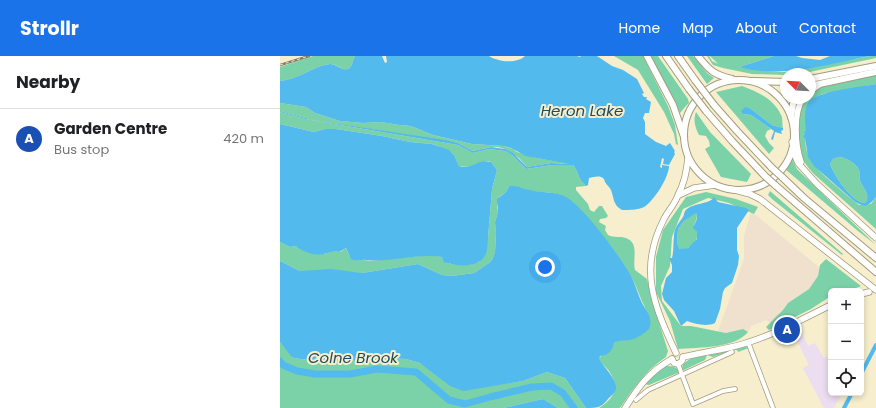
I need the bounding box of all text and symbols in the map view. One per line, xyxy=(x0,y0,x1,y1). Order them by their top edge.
text: Strollr xyxy=(20,15,79,42)
text: Home xyxy=(618,18,660,38)
text: Map xyxy=(682,18,713,38)
text: About xyxy=(735,18,777,38)
text: Contact xyxy=(799,18,856,38)
north arrow xyxy=(780,68,816,104)
text: Nearby xyxy=(16,70,80,94)
water label: Heron Lake xyxy=(541,100,623,121)
text: Garden Centre xyxy=(54,118,167,139)
text: A xyxy=(24,129,34,148)
text: 420 m xyxy=(223,129,264,148)
text: Bus stop xyxy=(54,140,109,159)
your location xyxy=(535,257,555,277)
map controls xyxy=(828,288,864,396)
button: + xyxy=(828,288,864,324)
pin: A xyxy=(774,315,800,345)
button: − xyxy=(828,324,864,360)
water label: Colne Brook xyxy=(308,347,399,368)
button: locate xyxy=(828,360,864,396)

